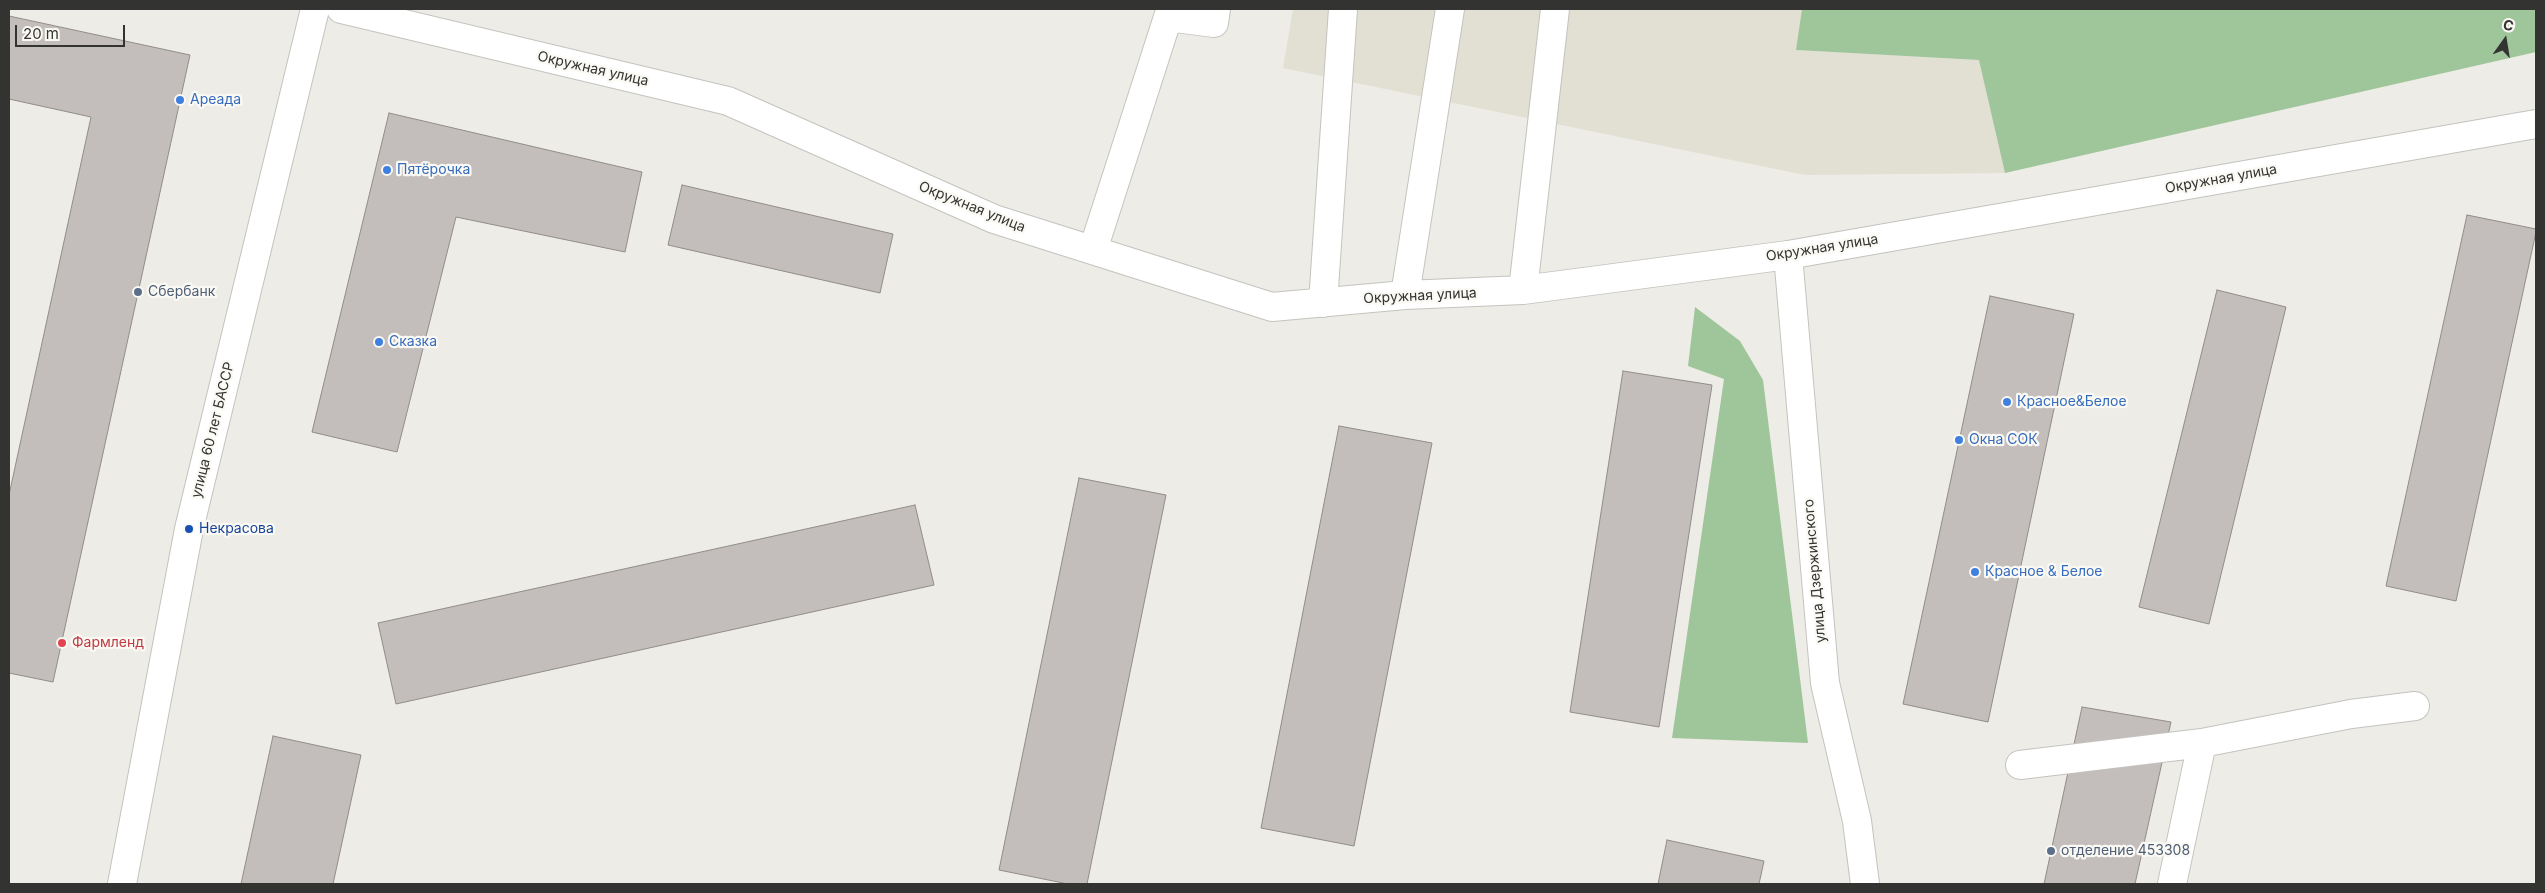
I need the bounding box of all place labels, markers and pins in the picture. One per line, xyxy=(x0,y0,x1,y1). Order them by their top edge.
place label: Ареада xyxy=(190,92,241,108)
marker: Ареада xyxy=(174,94,186,106)
place label: Пятёрочка xyxy=(397,162,470,178)
marker: Пятёрочка xyxy=(381,164,393,176)
place label: Сбербанк xyxy=(148,284,215,300)
marker: Сбербанк xyxy=(132,286,144,298)
place label: Сказка xyxy=(389,334,437,350)
marker: Сказка xyxy=(373,336,385,348)
place label: Красное&Белое xyxy=(2017,394,2127,410)
marker: Красное&Белое xyxy=(2001,396,2013,408)
place label: Окна СОК xyxy=(1969,432,2038,448)
marker: Окна СОК xyxy=(1953,434,1965,446)
place label: Некрасова xyxy=(199,521,274,537)
marker: Некрасова xyxy=(183,523,195,535)
place label: Красное & Белое xyxy=(1985,564,2103,580)
marker: Красное & Белое xyxy=(1969,566,1981,578)
place label: Фармленд xyxy=(72,635,144,651)
marker: Фармленд xyxy=(56,637,68,649)
place label: отделение 453308 xyxy=(2061,843,2190,859)
marker: отделение 453308 xyxy=(2045,845,2057,857)

